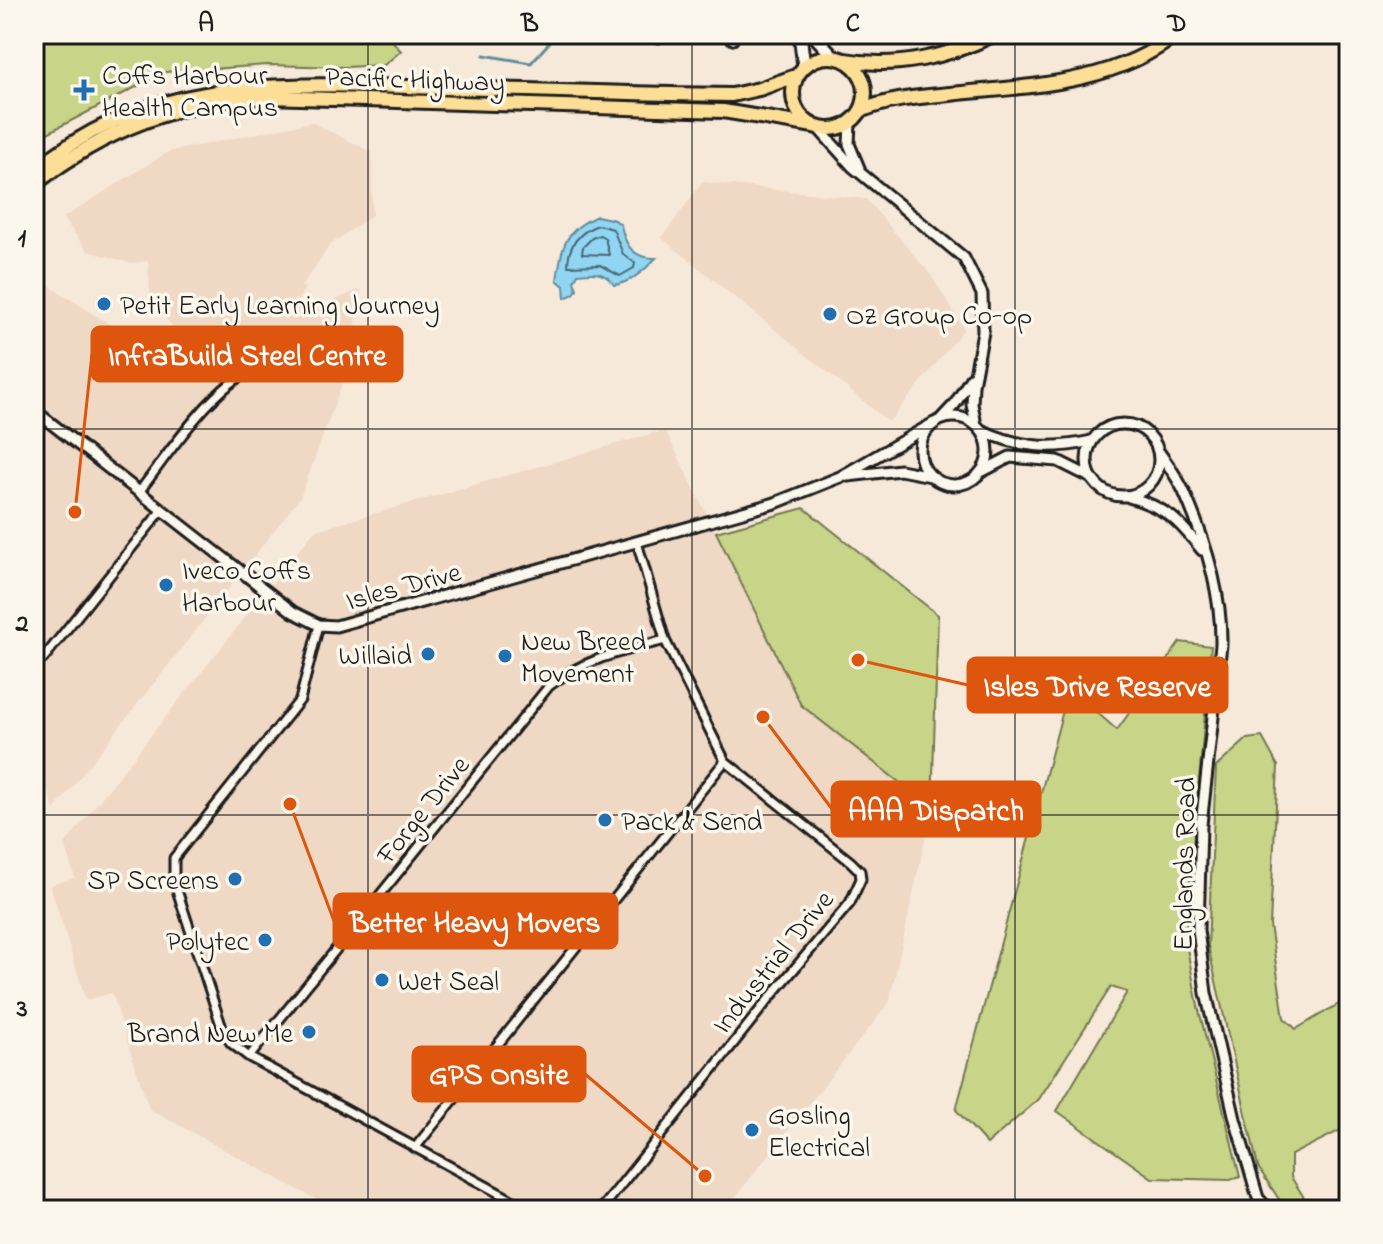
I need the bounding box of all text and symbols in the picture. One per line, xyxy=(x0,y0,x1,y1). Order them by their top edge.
text: A xyxy=(198,6,214,44)
text: B xyxy=(520,6,539,44)
text: C xyxy=(846,6,860,44)
text: D xyxy=(1166,6,1187,44)
place label: Coffs Harbour Health Campus xyxy=(102,57,278,130)
street label: Pacific Highway xyxy=(324,58,505,105)
marker: Coffs Harbour Health Campus xyxy=(73,79,95,101)
text: 1 xyxy=(18,221,27,259)
place label: Petit Early Learning Journey xyxy=(120,287,440,328)
marker: Petit Early Learning Journey xyxy=(95,295,113,313)
place label: Oz Group Co-op xyxy=(846,297,1032,338)
marker: Oz Group Co-op xyxy=(821,305,839,323)
callout: InfraBuild Steel Centre xyxy=(92,327,402,381)
text: InfraBuild Steel Centre xyxy=(108,336,388,380)
place label: Iveco Coffs Harbour xyxy=(182,552,311,625)
street label: Isles Drive xyxy=(342,553,467,623)
marker: Iveco Coffs Harbour xyxy=(157,576,175,594)
text: 2 xyxy=(15,606,29,644)
place label: New Breed Movement xyxy=(521,623,646,696)
place label: Willaid xyxy=(339,637,412,678)
marker: Willaid xyxy=(419,645,437,663)
marker: New Breed Movement xyxy=(496,647,514,665)
callout: Isles Drive Reserve xyxy=(968,658,1227,712)
text: Isles Drive Reserve xyxy=(983,667,1212,711)
street label: Forge Drive xyxy=(367,748,482,875)
street label: Englands Road xyxy=(1164,777,1209,951)
callout: AAA Dispatch xyxy=(832,782,1040,836)
text: AAA Dispatch xyxy=(848,791,1024,835)
place label: Pack & Send xyxy=(621,803,762,844)
marker: Pack & Send xyxy=(596,811,614,829)
place label: SP Screens xyxy=(87,862,219,903)
marker: SP Screens xyxy=(226,870,244,888)
street label: Industrial Drive xyxy=(704,882,846,1044)
callout: Better Heavy Movers xyxy=(334,894,617,948)
text: Better Heavy Movers xyxy=(347,903,601,947)
place label: Polytec xyxy=(166,923,250,964)
marker: Polytec xyxy=(256,931,274,949)
place label: Wet Seal xyxy=(398,963,499,1004)
marker: Wet Seal xyxy=(373,971,391,989)
text: 3 xyxy=(16,991,28,1029)
place label: Brand New Me xyxy=(126,1015,293,1056)
marker: Brand New Me xyxy=(300,1023,318,1041)
callout: GPS Onsite xyxy=(413,1047,585,1101)
text: GPS Onsite xyxy=(429,1055,570,1099)
place label: Gosling Electrical xyxy=(768,1097,870,1170)
marker: Gosling Electrical xyxy=(743,1121,761,1139)

